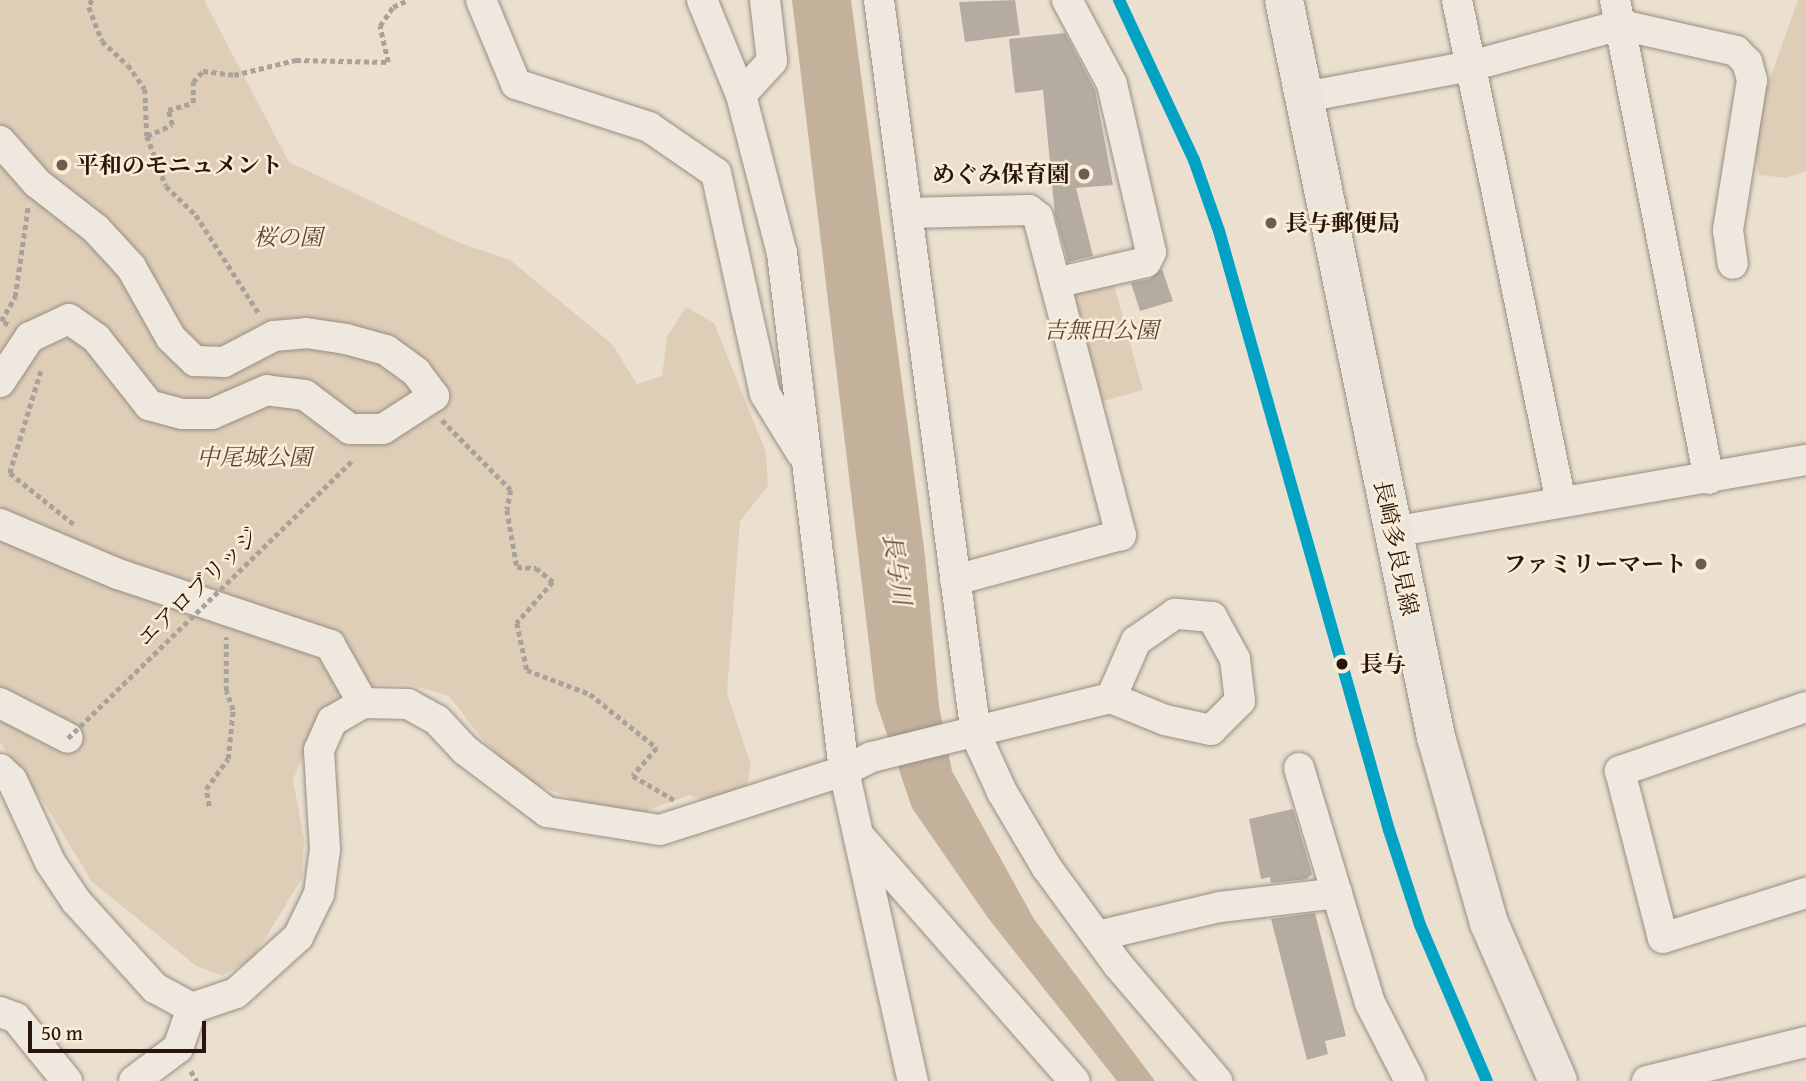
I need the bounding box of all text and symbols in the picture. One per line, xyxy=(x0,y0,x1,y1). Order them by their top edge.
place label: 平和のモニュメント xyxy=(76,151,283,179)
marker: 平和のモニュメント xyxy=(54,157,70,173)
place label: めぐみ保育園 xyxy=(932,160,1070,188)
marker: めぐみ保育園 xyxy=(1076,166,1092,182)
place label: 長与郵便局 xyxy=(1285,209,1400,237)
marker: 長与郵便局 xyxy=(1263,215,1279,231)
park label: 桜の園 xyxy=(254,223,322,251)
park label: 吉無田公園 xyxy=(1044,316,1158,344)
park label: 中尾城公園 xyxy=(197,443,311,471)
street label: 長崎多良見線 xyxy=(1368,478,1424,618)
street label: エアロブリッジ xyxy=(131,521,265,653)
water label: 長与川 xyxy=(877,531,917,607)
place label: ファミリーマート xyxy=(1503,550,1687,578)
marker: ファミリーマート xyxy=(1693,556,1709,572)
place label: 長与 xyxy=(1360,650,1406,678)
marker: 長与 xyxy=(1330,652,1354,676)
scale bar xyxy=(32,1007,210,1052)
text: 50 m xyxy=(41,1017,83,1048)

